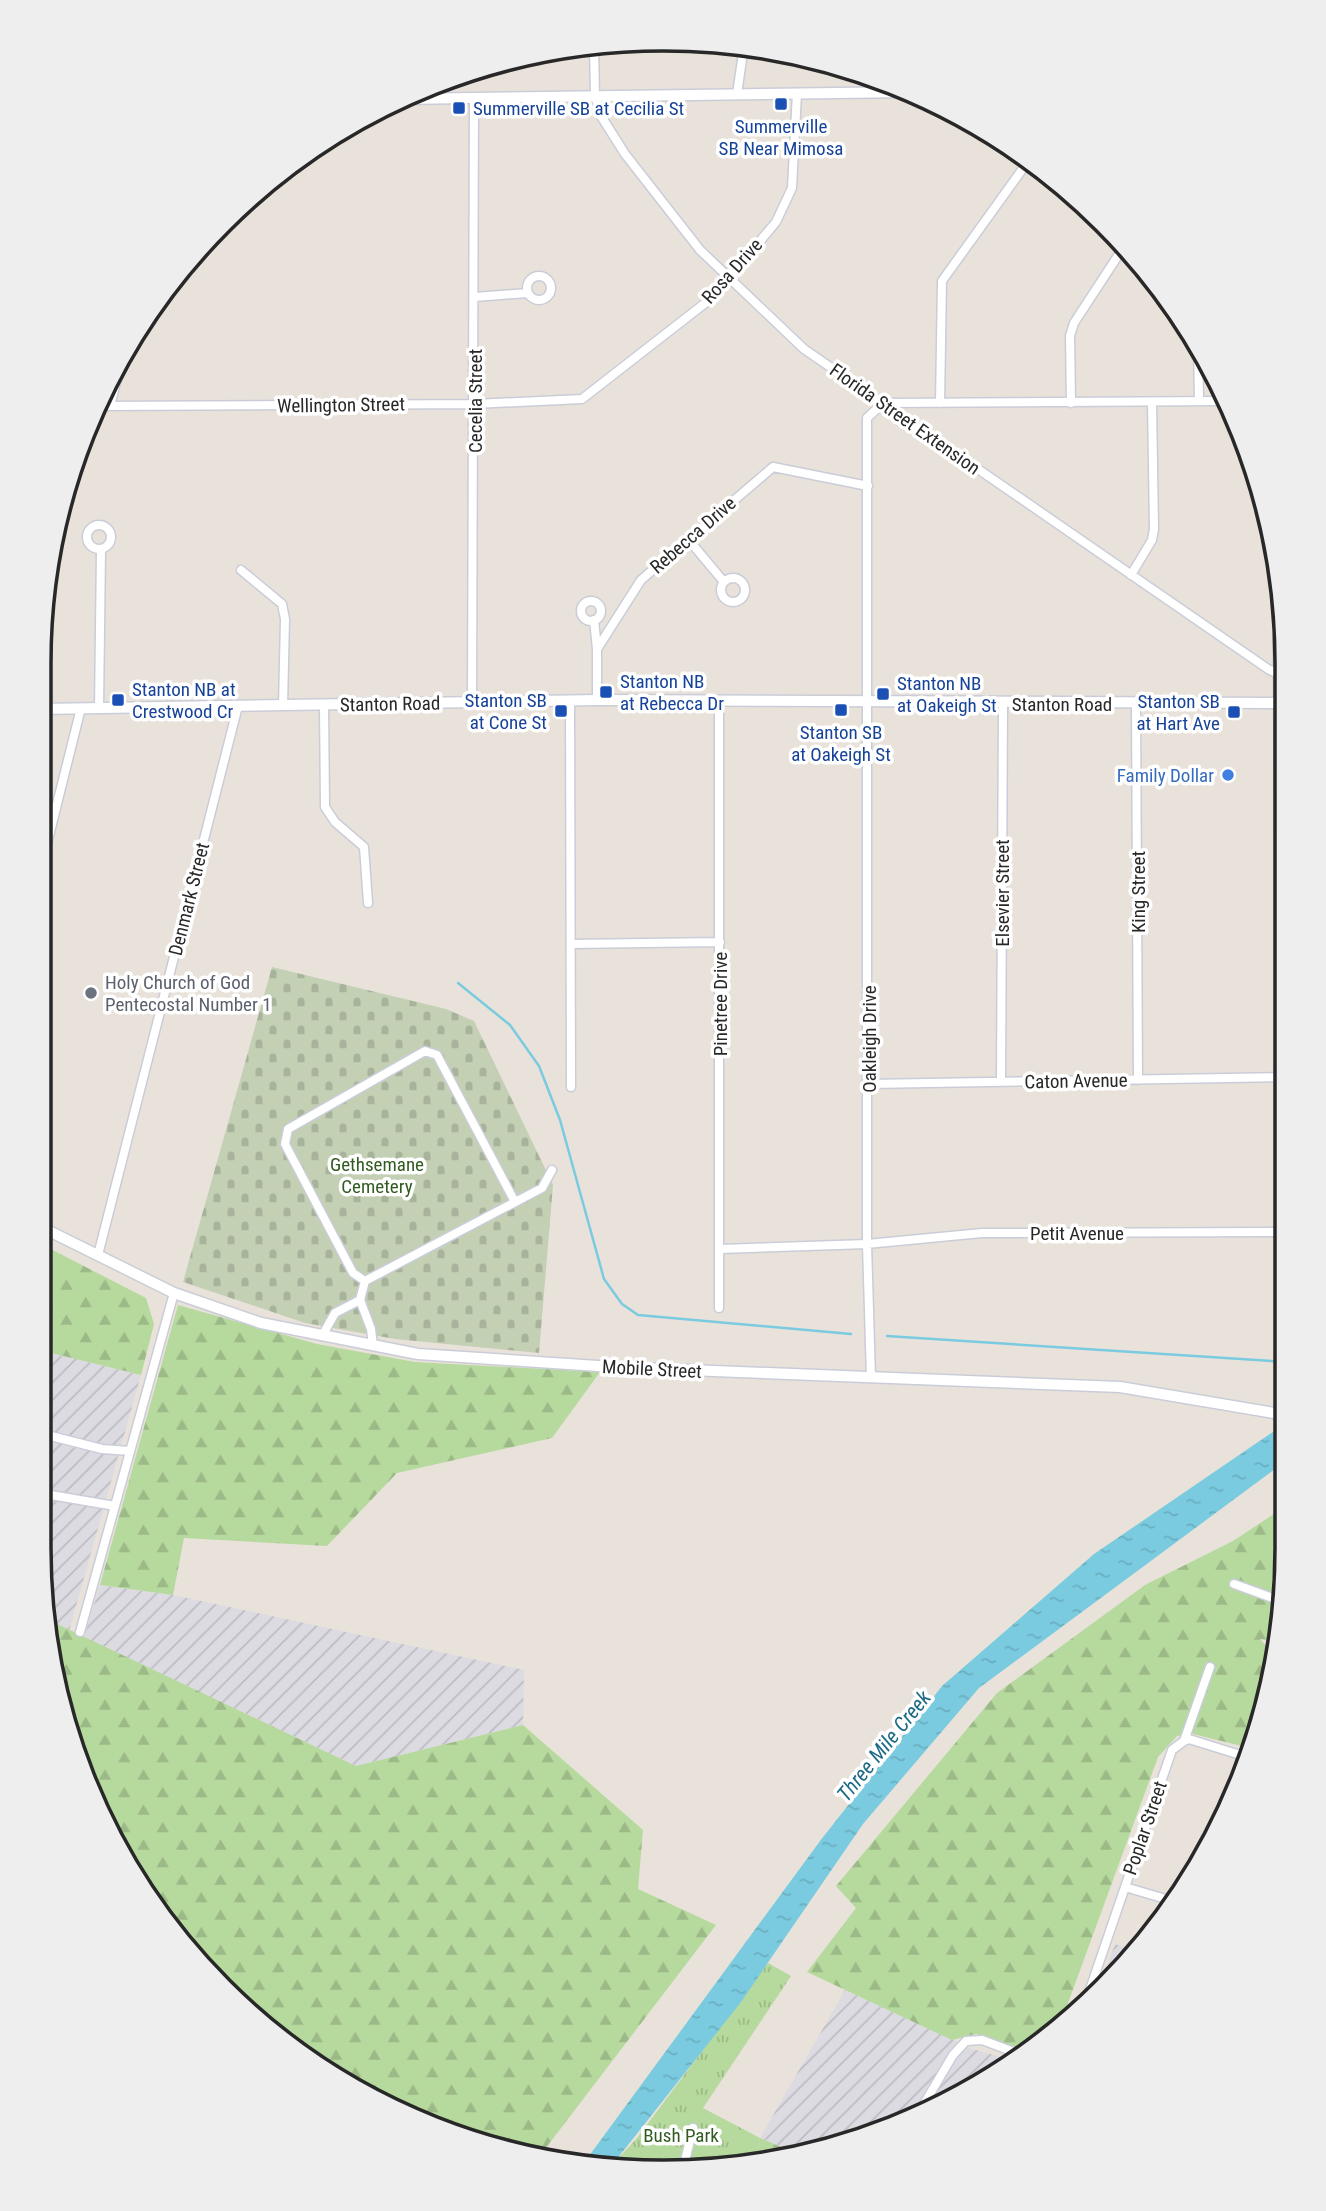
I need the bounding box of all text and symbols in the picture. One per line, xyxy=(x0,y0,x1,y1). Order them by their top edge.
marker: Summerville SB Near Mimosa xyxy=(773,96,789,112)
place label: Summerville SB at Cecilia St xyxy=(473,97,684,120)
marker: Summerville SB at Cecilia St xyxy=(451,100,467,116)
place label: Summerville SB Near Mimosa xyxy=(719,115,843,160)
street label: Rosa Drive xyxy=(697,234,767,308)
street label: Cecelia Street xyxy=(464,349,487,453)
street label: Florida Street Extension xyxy=(825,358,985,480)
street label: Wellington Street xyxy=(277,392,405,418)
street label: Rebecca Drive xyxy=(645,491,741,579)
place label: Stanton NB at Rebecca Dr xyxy=(620,670,724,715)
place label: Stanton NB at Oakeigh St xyxy=(897,672,997,717)
place label: Stanton NB at Crestwood Cr xyxy=(132,678,236,723)
marker: Stanton NB at Rebecca Dr xyxy=(598,684,614,700)
marker: Stanton NB at Oakeigh St xyxy=(875,686,891,702)
place label: Stanton SB at Cone St xyxy=(464,689,547,734)
place label: Stanton SB at Hart Ave xyxy=(1136,690,1220,735)
marker: Stanton NB at Crestwood Cr xyxy=(110,692,126,708)
street label: Stanton Road xyxy=(340,692,440,716)
street label: Stanton Road xyxy=(1012,693,1112,716)
marker: Stanton SB at Oakeigh St xyxy=(833,702,849,718)
marker: Stanton SB at Cone St xyxy=(553,703,569,719)
marker: Stanton SB at Hart Ave xyxy=(1226,704,1242,720)
place label: Stanton SB at Oakeigh St xyxy=(791,721,891,766)
place label: Family Dollar xyxy=(1117,764,1214,787)
marker: Family Dollar xyxy=(1220,767,1236,783)
street label: Elsevier Street xyxy=(991,839,1014,947)
street label: Denmark Street xyxy=(164,840,214,958)
street label: King Street xyxy=(1127,851,1150,933)
street label: Pinetree Drive xyxy=(709,952,732,1056)
place label: Holy Church of God Pentecostal Number 1 xyxy=(105,971,272,1016)
marker: Holy Church of God Pentecostal Number 1 xyxy=(83,985,99,1001)
street label: Oakleigh Drive xyxy=(858,985,881,1093)
street label: Caton Avenue xyxy=(1024,1069,1128,1093)
park label: Gethsemane Cemetery xyxy=(330,1153,424,1198)
street label: Petit Avenue xyxy=(1030,1222,1124,1245)
street label: Mobile Street xyxy=(602,1355,702,1383)
water label: Three Mile Creek xyxy=(832,1685,936,1806)
street label: Poplar Street xyxy=(1118,1778,1172,1878)
park label: Bush Park xyxy=(643,2124,719,2147)

